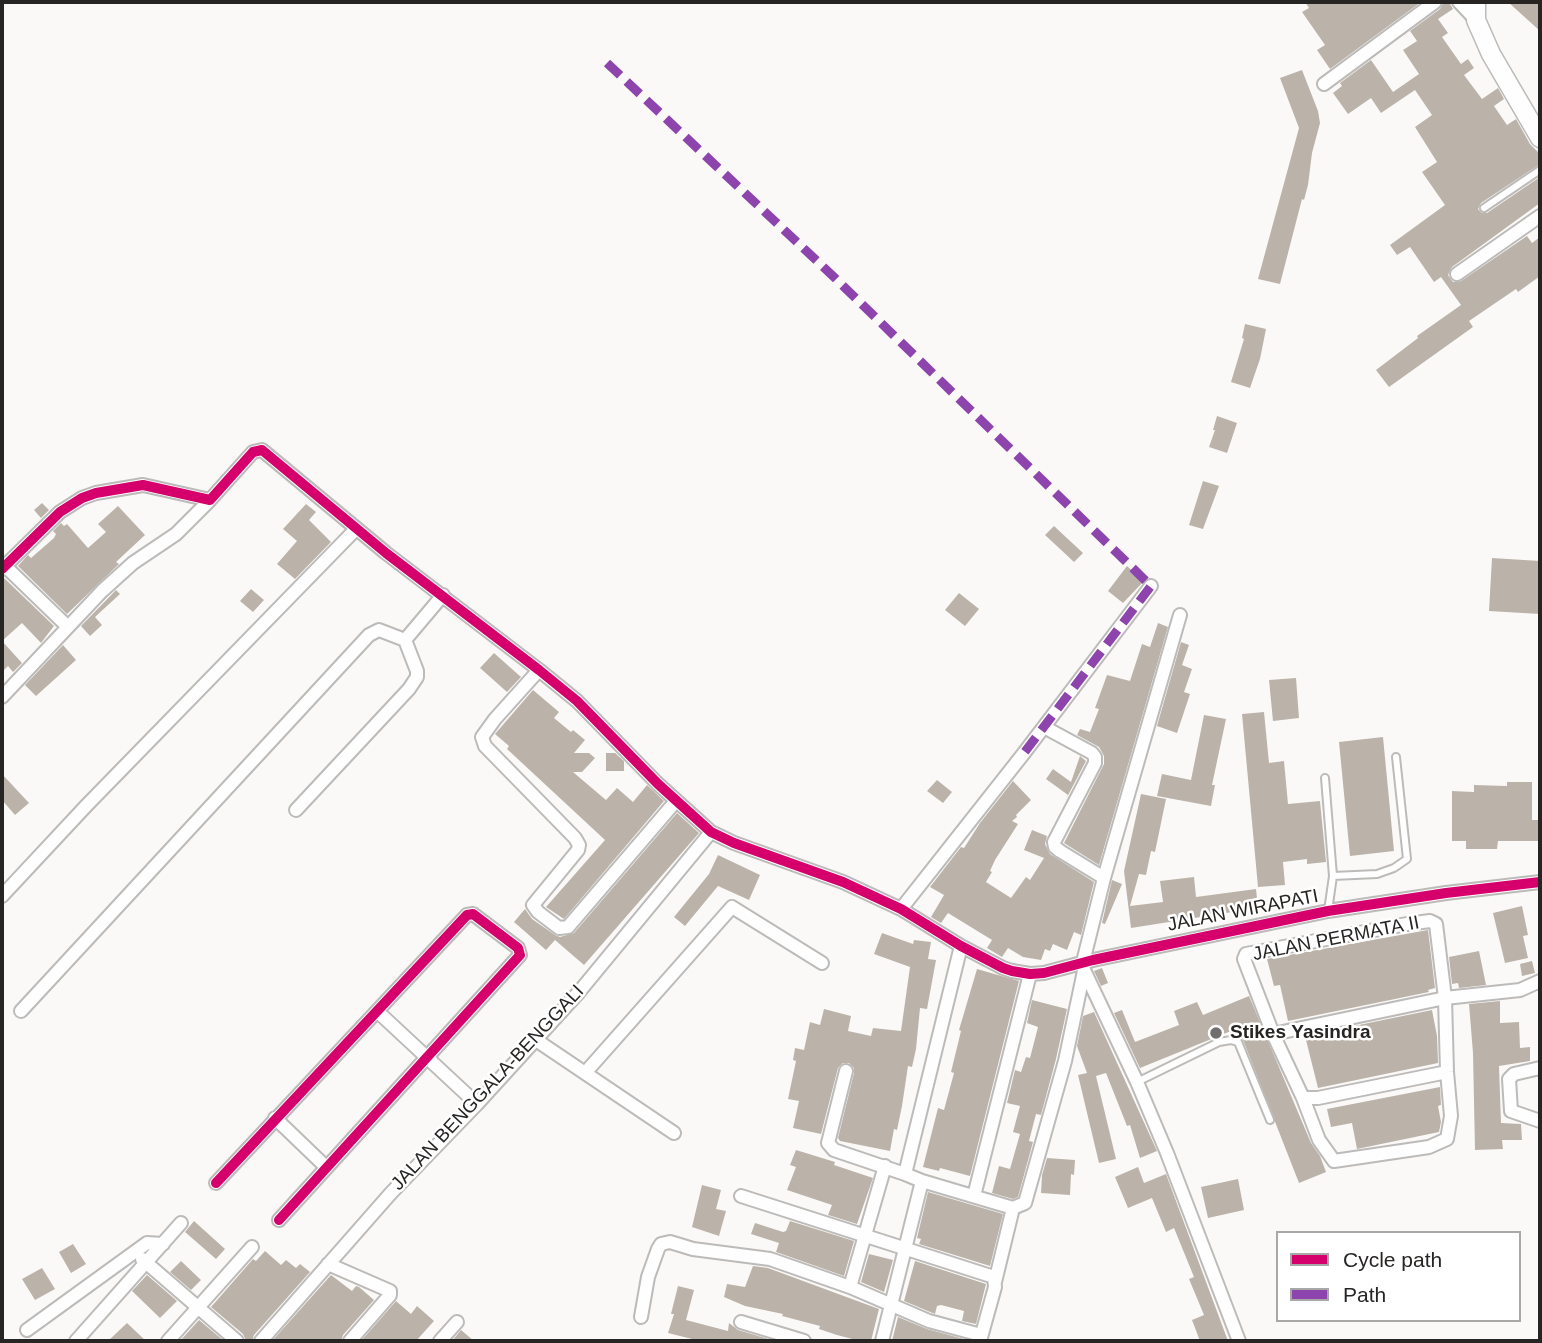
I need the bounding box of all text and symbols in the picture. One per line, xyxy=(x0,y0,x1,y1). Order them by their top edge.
street label: JALAN WIRAPATI xyxy=(1166,885,1320,937)
street label: JALAN PERMATA II xyxy=(1251,912,1421,966)
street label: JALAN BENGGALA-BENGGALI xyxy=(387,981,589,1195)
place label: Stikes Yasindra xyxy=(1230,1022,1370,1044)
marker: Stikes Yasindra xyxy=(1208,1025,1224,1041)
legend xyxy=(1276,1231,1521,1322)
text: Cycle path xyxy=(1343,1248,1442,1271)
text: Path xyxy=(1343,1283,1386,1306)

